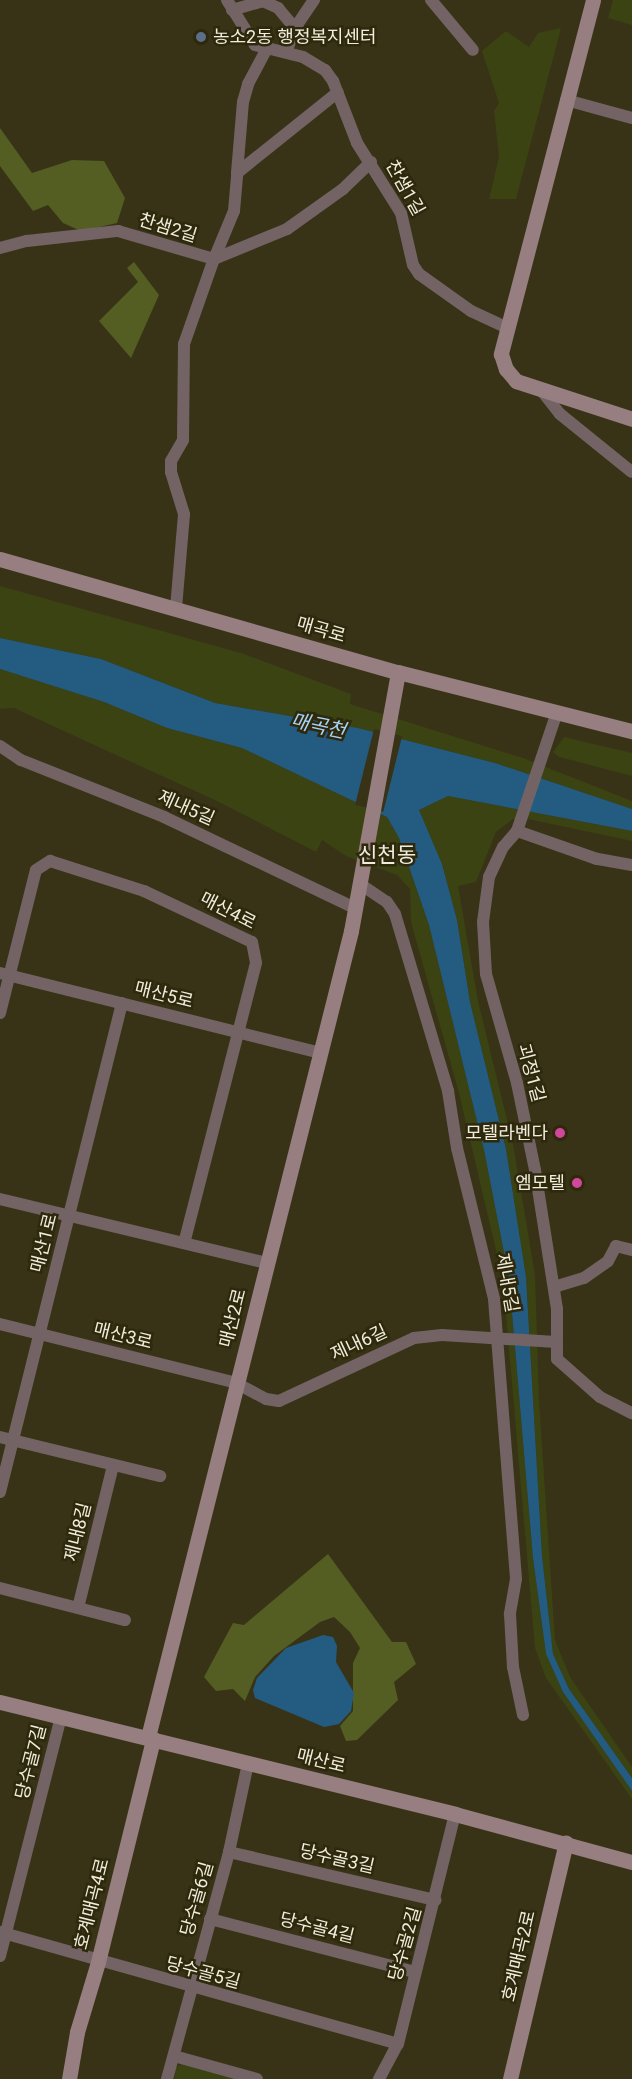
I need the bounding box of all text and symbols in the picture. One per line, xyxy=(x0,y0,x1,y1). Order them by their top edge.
place label: 농소2동 행정복지센터 xyxy=(213,26,377,48)
marker: 농소2동 행정복지센터 xyxy=(194,30,208,44)
street label: 찬샘1길 xyxy=(381,157,429,219)
street label: 찬샘2길 xyxy=(136,209,200,247)
street label: 매곡로 xyxy=(294,613,348,647)
water label: 매곡천 xyxy=(289,709,347,743)
street label: 제내5길 xyxy=(154,786,218,830)
district label: 신천동 xyxy=(358,842,416,868)
street label: 매산4로 xyxy=(196,888,260,934)
street label: 매산5로 xyxy=(132,977,196,1013)
street label: 괴정1길 xyxy=(513,1041,549,1105)
place label: 모텔라벤다 xyxy=(465,1122,548,1144)
marker: 모텔라벤다 xyxy=(553,1126,567,1140)
place label: 엠모텔 xyxy=(515,1172,565,1194)
marker: 엠모텔 xyxy=(570,1176,584,1190)
street label: 매산1로 xyxy=(26,1211,62,1275)
street label: 제내5길 xyxy=(491,1252,523,1314)
street label: 매산2로 xyxy=(215,1286,251,1350)
street label: 매산3로 xyxy=(91,1318,155,1354)
street label: 제내6길 xyxy=(327,1321,391,1365)
street label: 제내8길 xyxy=(60,1500,96,1564)
street label: 당수골7길 xyxy=(11,1722,51,1802)
street label: 매산로 xyxy=(294,1745,348,1777)
street label: 당수골3길 xyxy=(297,1840,377,1878)
street label: 호계매곡4로 xyxy=(70,1856,114,1952)
street label: 당수골6길 xyxy=(176,1859,218,1939)
street label: 당수골2길 xyxy=(384,1904,426,1984)
street label: 당수골4길 xyxy=(277,1908,357,1948)
street label: 호계매곡2로 xyxy=(498,1908,540,2004)
street label: 당수골5길 xyxy=(163,1953,243,1993)

